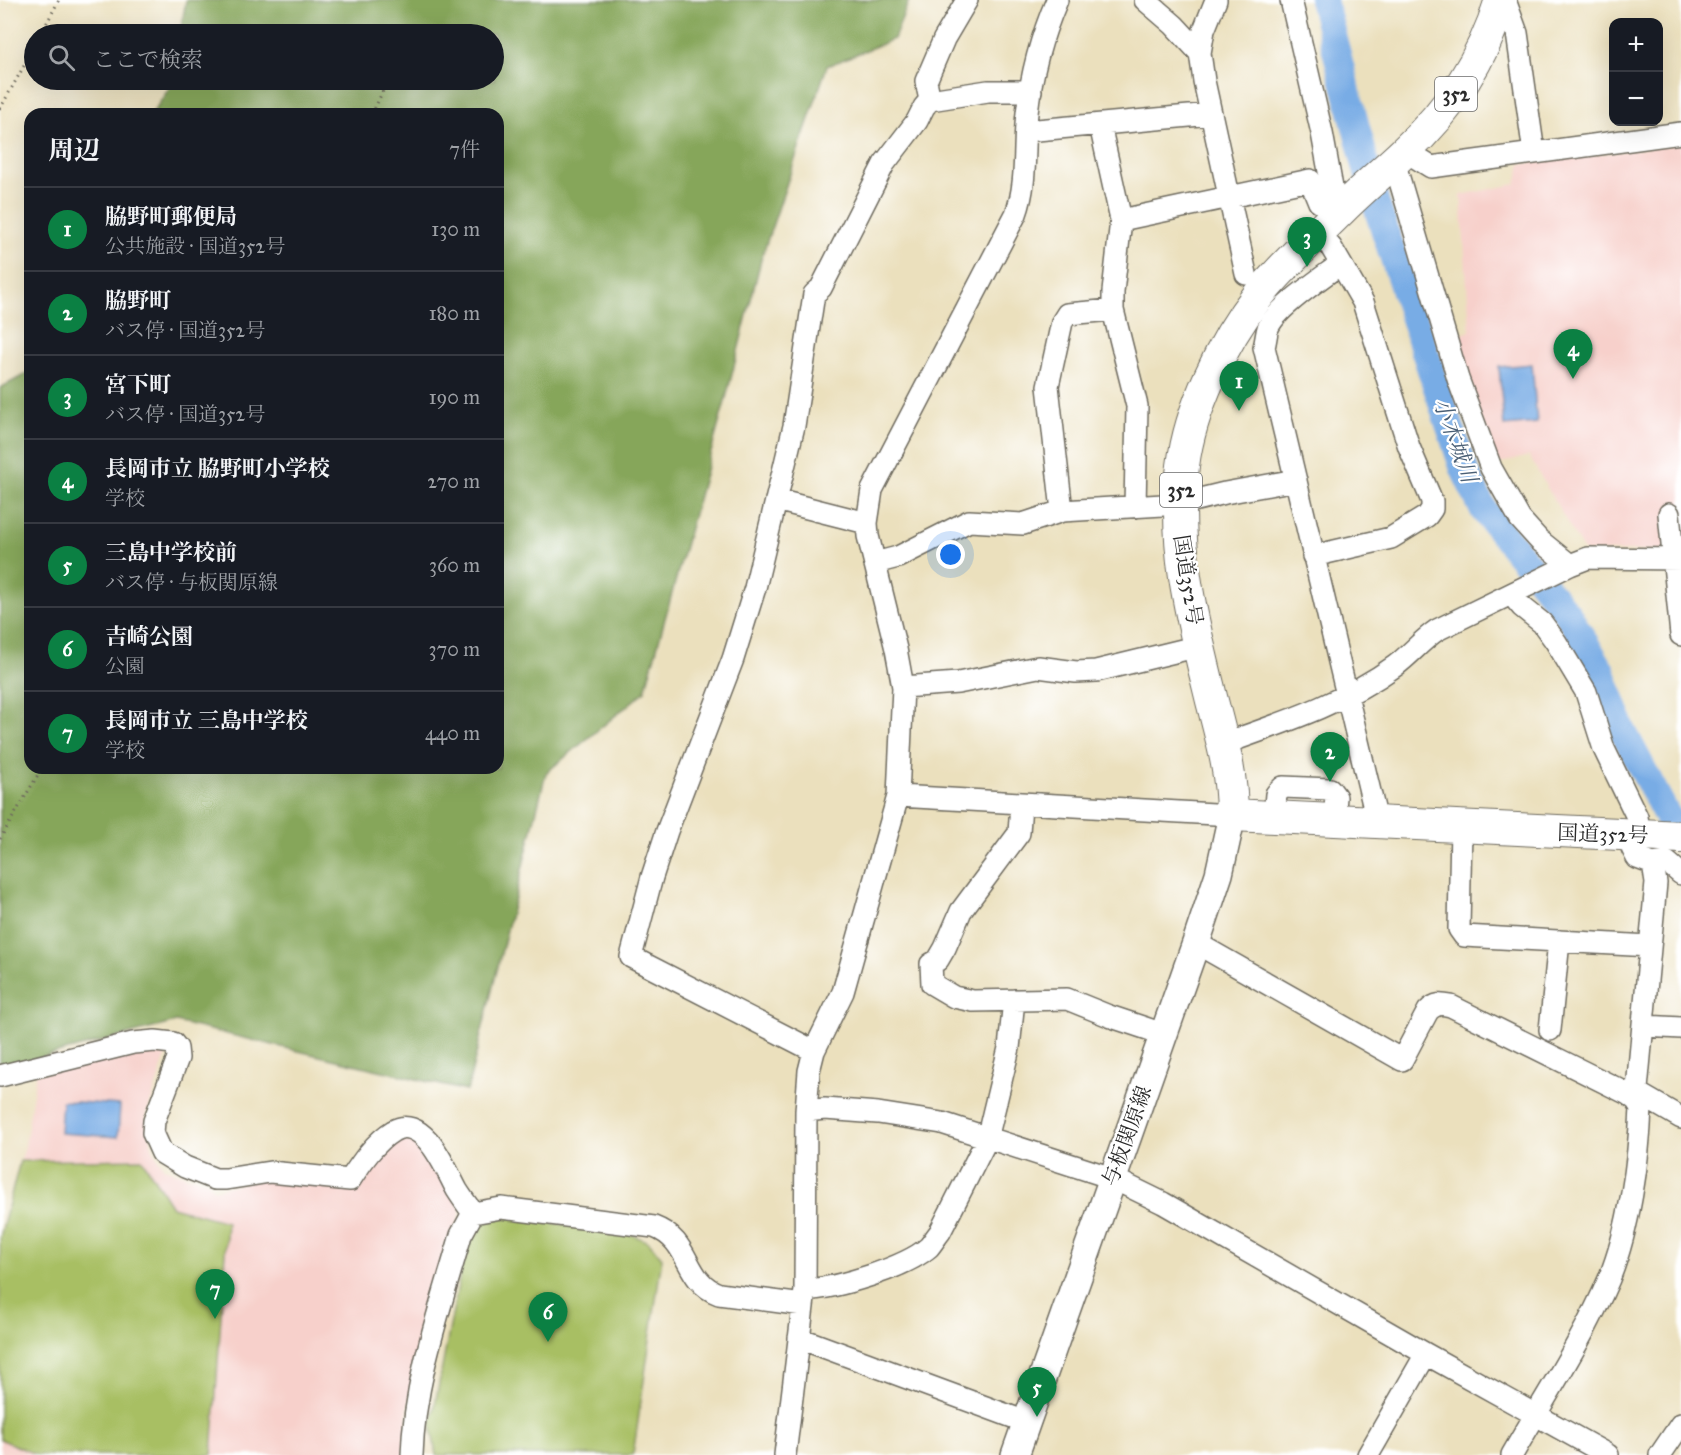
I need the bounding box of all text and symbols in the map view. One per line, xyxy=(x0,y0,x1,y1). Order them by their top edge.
map controls xyxy=(1609,18,1663,126)
button: + xyxy=(1609,18,1663,72)
search box xyxy=(24,24,504,90)
icon: search xyxy=(45,41,78,74)
text: ここで検索 xyxy=(93,46,203,73)
button: − xyxy=(1609,72,1663,126)
road number: 352 xyxy=(1435,77,1477,111)
text: 周辺 xyxy=(48,134,100,166)
text: 7件 xyxy=(449,137,480,161)
text: 脇野町郵便局 xyxy=(105,203,237,230)
text: 1 xyxy=(64,217,71,241)
text: 130 m xyxy=(431,217,480,241)
pin: 3 xyxy=(1288,218,1326,267)
text: 公共施設 · 国道352号 xyxy=(105,234,285,258)
text: 脇野町 xyxy=(105,287,171,314)
text: 2 xyxy=(63,301,72,325)
text: 180 m xyxy=(429,301,480,325)
text: バス停 · 国道352号 xyxy=(105,318,265,342)
pin: 4 xyxy=(1554,330,1592,379)
pin: 1 xyxy=(1220,362,1258,411)
text: 宮下町 xyxy=(105,371,171,398)
text: 3 xyxy=(64,385,72,409)
text: 190 m xyxy=(429,385,480,409)
water label: 小木城川 xyxy=(1428,394,1484,488)
text: バス停 · 国道352号 xyxy=(105,402,265,426)
text: 長岡市立 脇野町小学校 xyxy=(105,455,330,482)
text: 4 xyxy=(62,469,73,493)
text: 270 m xyxy=(427,469,480,493)
road number: 352 xyxy=(1160,473,1202,507)
text: 学校 xyxy=(105,486,145,510)
street label: 国道352号 xyxy=(1168,533,1208,627)
text: 三島中学校前 xyxy=(105,539,237,566)
your location xyxy=(936,540,965,569)
text: 5 xyxy=(63,553,72,577)
text: 360 m xyxy=(429,553,480,577)
text: バス停 · 与板関原線 xyxy=(105,570,278,594)
text: 吉崎公園 xyxy=(105,623,193,650)
text: 6 xyxy=(62,637,73,661)
text: 370 m xyxy=(429,637,480,661)
text: 公園 xyxy=(105,654,145,678)
text: 長岡市立 三島中学校 xyxy=(105,707,308,734)
text: 7 xyxy=(62,721,73,745)
text: 440 m xyxy=(425,721,480,745)
pin: 2 xyxy=(1310,732,1350,782)
text: 学校 xyxy=(105,738,145,762)
street label: 国道352号 xyxy=(1557,819,1649,849)
street label: 与板関原線 xyxy=(1097,1082,1157,1190)
pin: 7 xyxy=(196,1270,234,1319)
pin: 6 xyxy=(528,1292,568,1342)
pin: 5 xyxy=(1018,1368,1056,1417)

